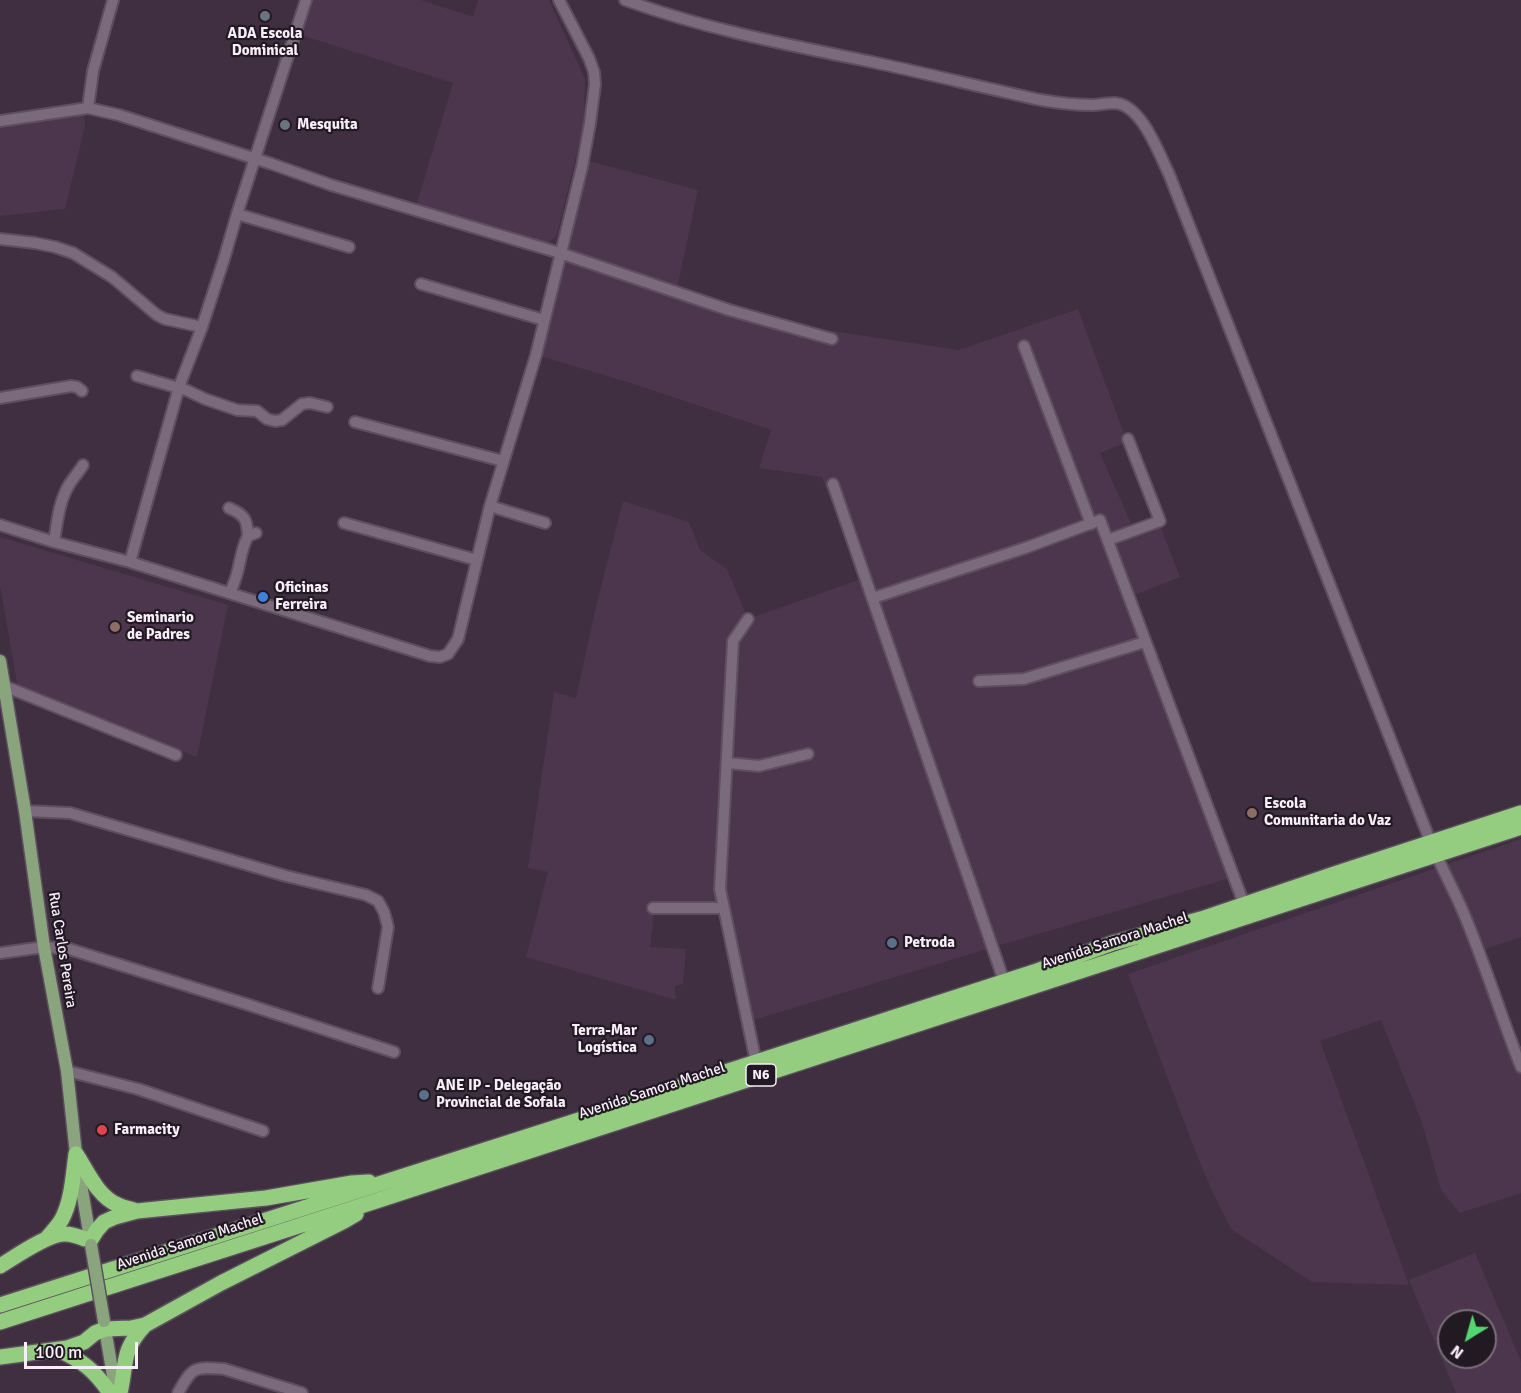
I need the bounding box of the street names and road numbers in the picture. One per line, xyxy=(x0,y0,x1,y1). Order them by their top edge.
street label: Rua Carlos Pereira xyxy=(44,891,80,1009)
street label: Avenida Samora Machel xyxy=(1039,909,1191,973)
street label: Avenida Samora Machel xyxy=(576,1059,728,1123)
road number: N6 xyxy=(746,1064,776,1086)
street label: Avenida Samora Machel xyxy=(114,1210,266,1274)

